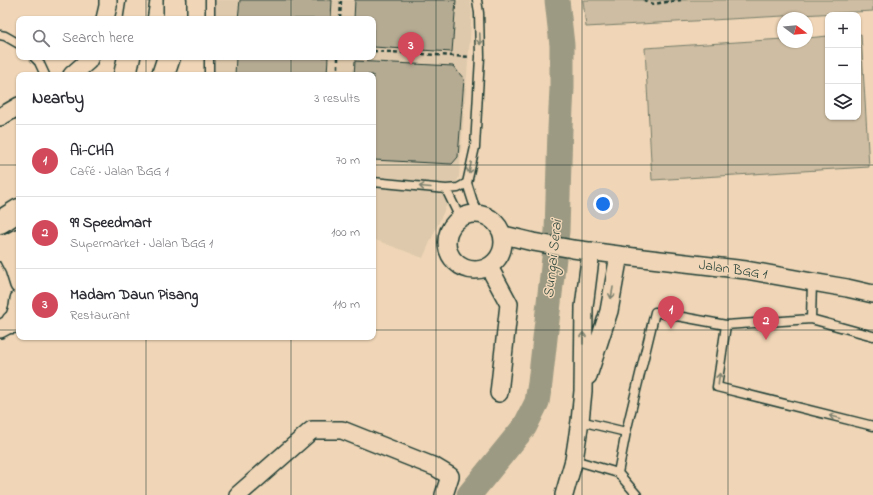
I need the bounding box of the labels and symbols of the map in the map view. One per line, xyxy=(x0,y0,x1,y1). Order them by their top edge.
north arrow xyxy=(777,12,813,48)
pin: 3 xyxy=(398,32,424,65)
one-way arrow xyxy=(476,32,484,45)
one-way arrow xyxy=(466,161,474,174)
one-way arrow xyxy=(419,183,432,191)
your location xyxy=(593,194,613,214)
water label: Sungai Serai xyxy=(538,217,569,299)
street label: Jalan BGG 1 xyxy=(697,255,769,285)
one-way arrow xyxy=(608,286,616,299)
pin: 1 xyxy=(658,296,684,329)
pin: 2 xyxy=(753,307,779,340)
one-way arrow xyxy=(579,332,587,345)
one-way arrow xyxy=(715,373,722,386)
one-way arrow xyxy=(829,412,842,420)

